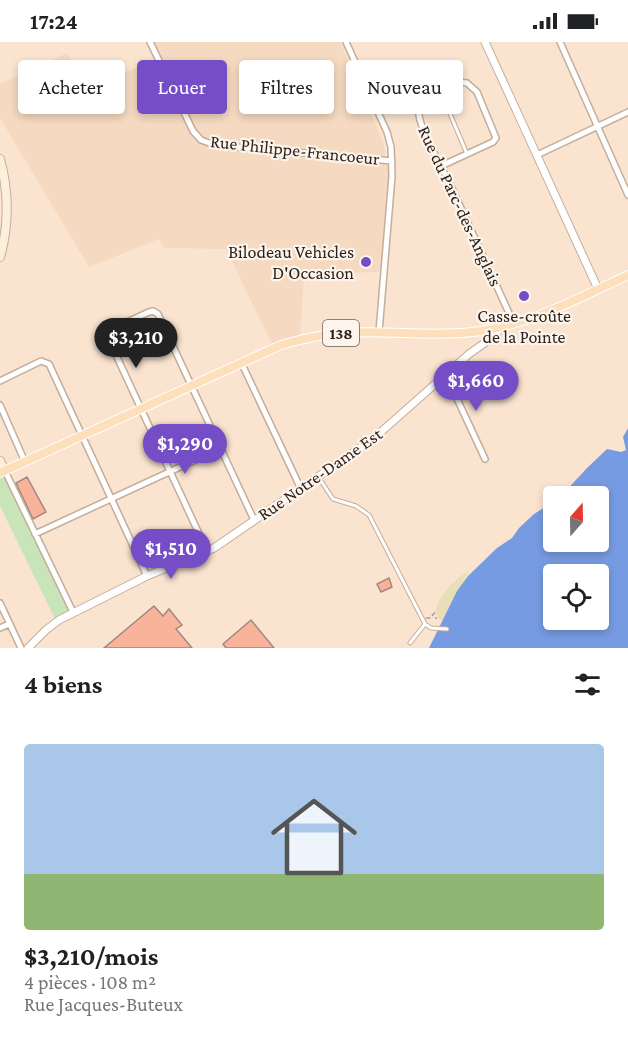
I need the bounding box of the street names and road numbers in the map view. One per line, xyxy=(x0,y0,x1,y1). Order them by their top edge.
street label: Rue du Parc-des-Anglais xyxy=(414,123,506,289)
street label: Rue Philippe-Francoeur xyxy=(209,131,381,169)
road number: 138 xyxy=(323,320,359,346)
street label: Rue Notre-Dame Est xyxy=(254,423,387,524)

